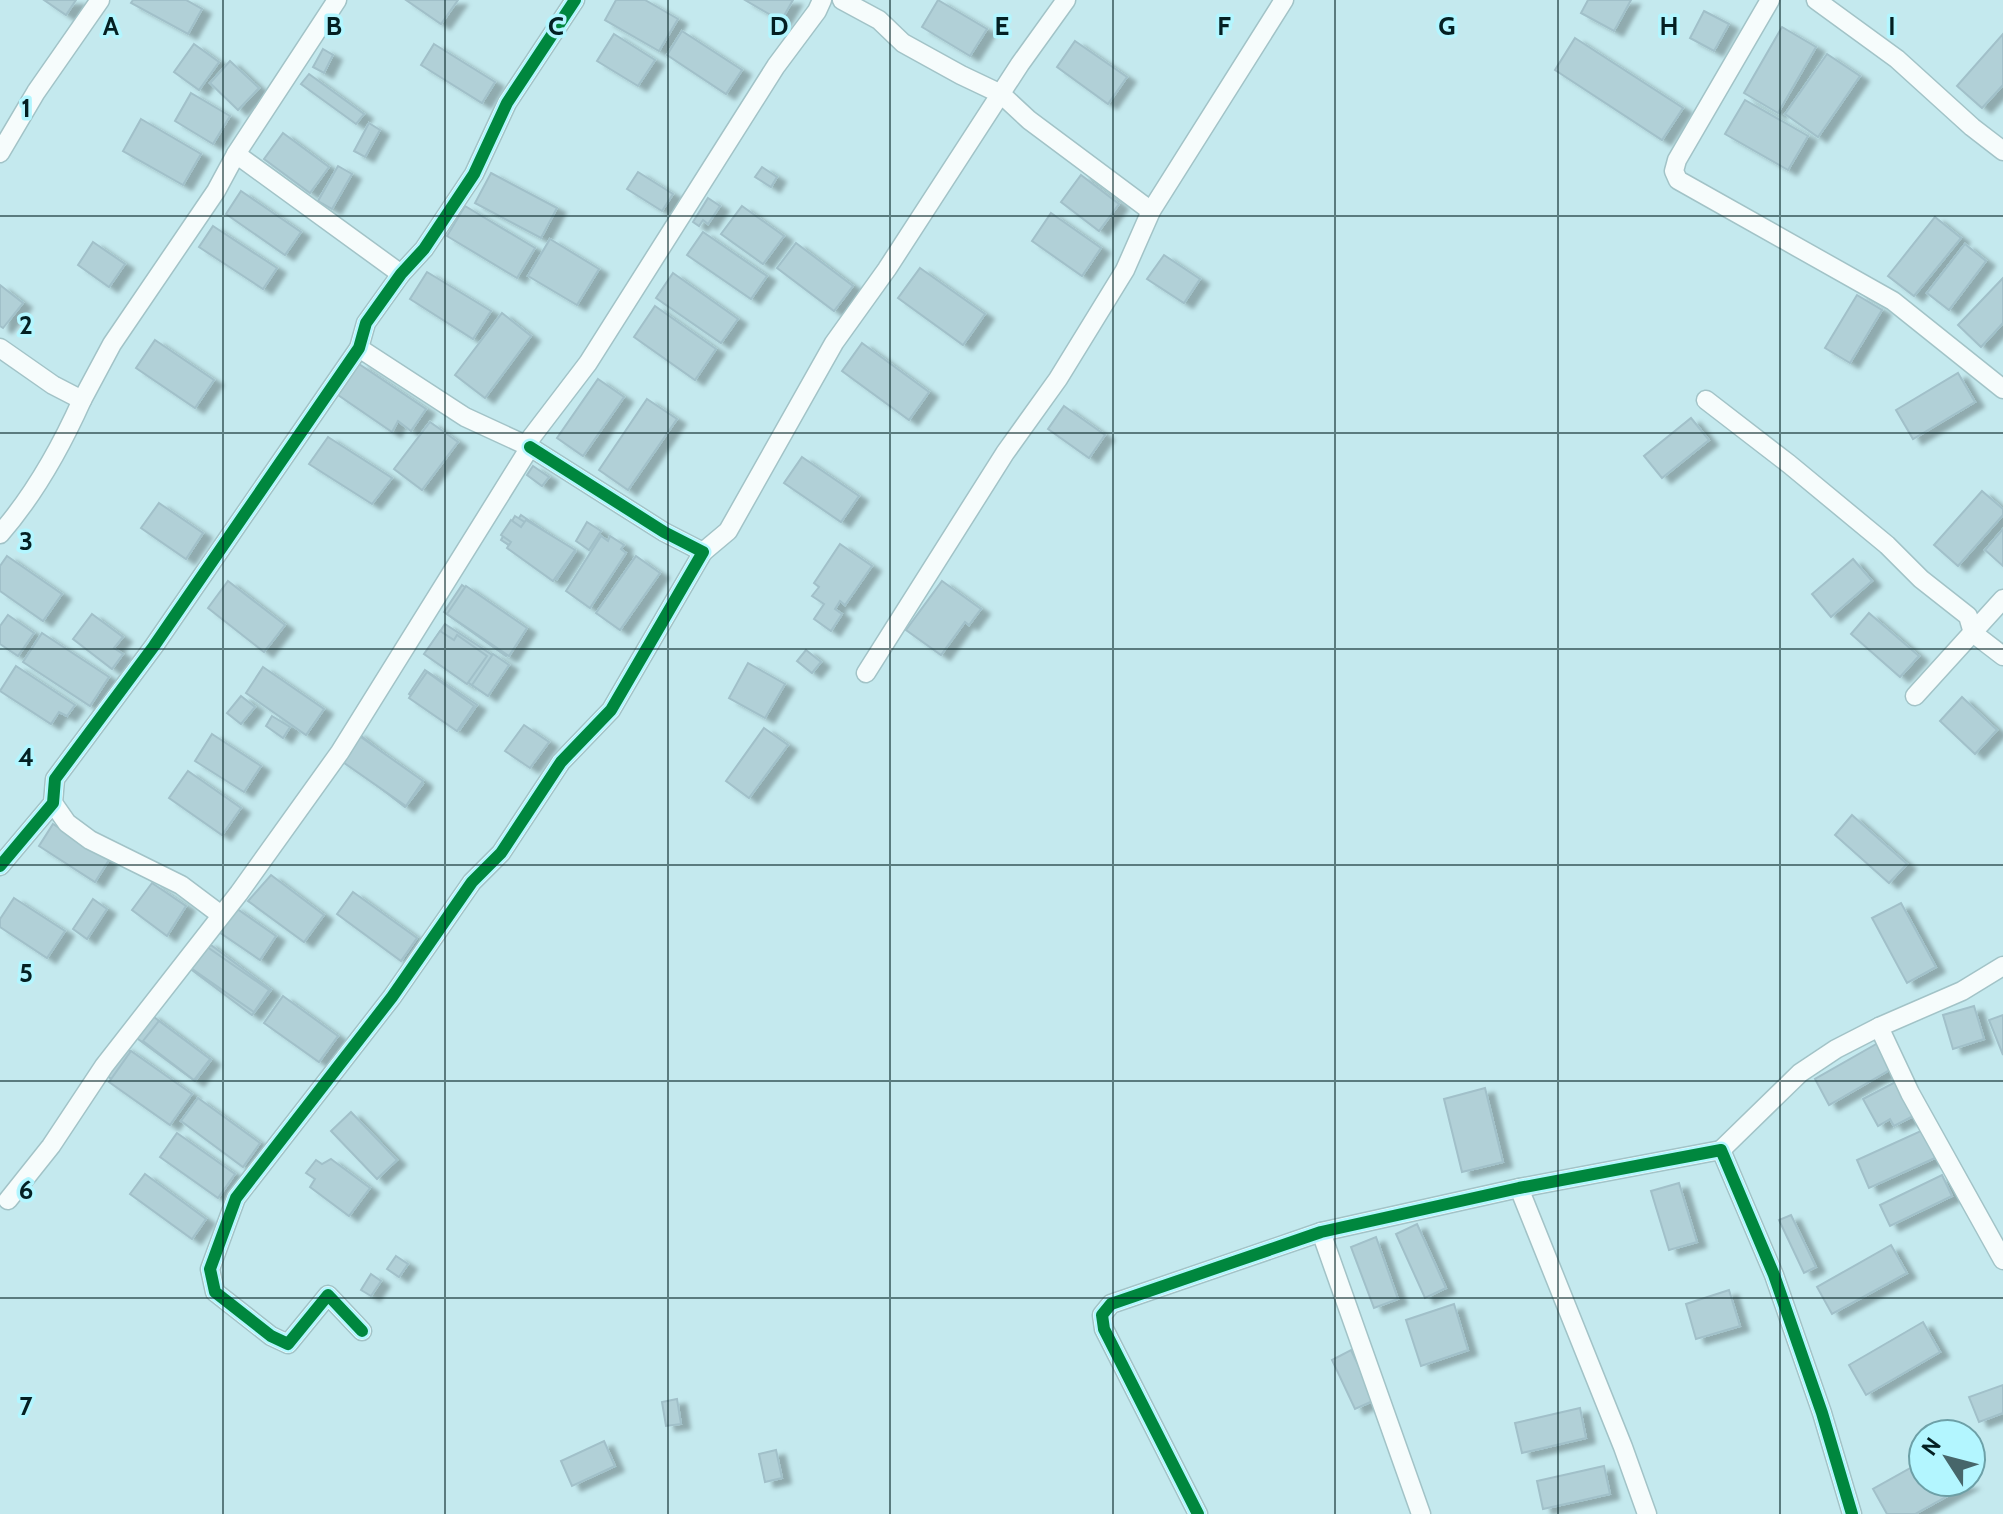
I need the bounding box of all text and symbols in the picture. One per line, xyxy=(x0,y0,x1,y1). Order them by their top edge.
text: A xyxy=(103,10,120,42)
text: B xyxy=(326,10,342,42)
text: C xyxy=(548,10,564,42)
text: D xyxy=(770,10,788,42)
text: E xyxy=(995,10,1009,42)
text: F xyxy=(1217,10,1231,42)
text: G xyxy=(1438,10,1456,42)
text: H xyxy=(1660,10,1678,42)
text: I xyxy=(1888,10,1896,42)
text: 1 xyxy=(21,92,31,124)
text: 2 xyxy=(19,309,33,341)
text: 3 xyxy=(19,525,33,557)
text: 4 xyxy=(18,741,34,773)
text: 5 xyxy=(19,957,33,989)
text: 6 xyxy=(19,1174,33,1206)
text: 7 xyxy=(19,1390,33,1422)
north arrow xyxy=(1907,1418,1987,1498)
text: N xyxy=(1916,1432,1947,1461)

